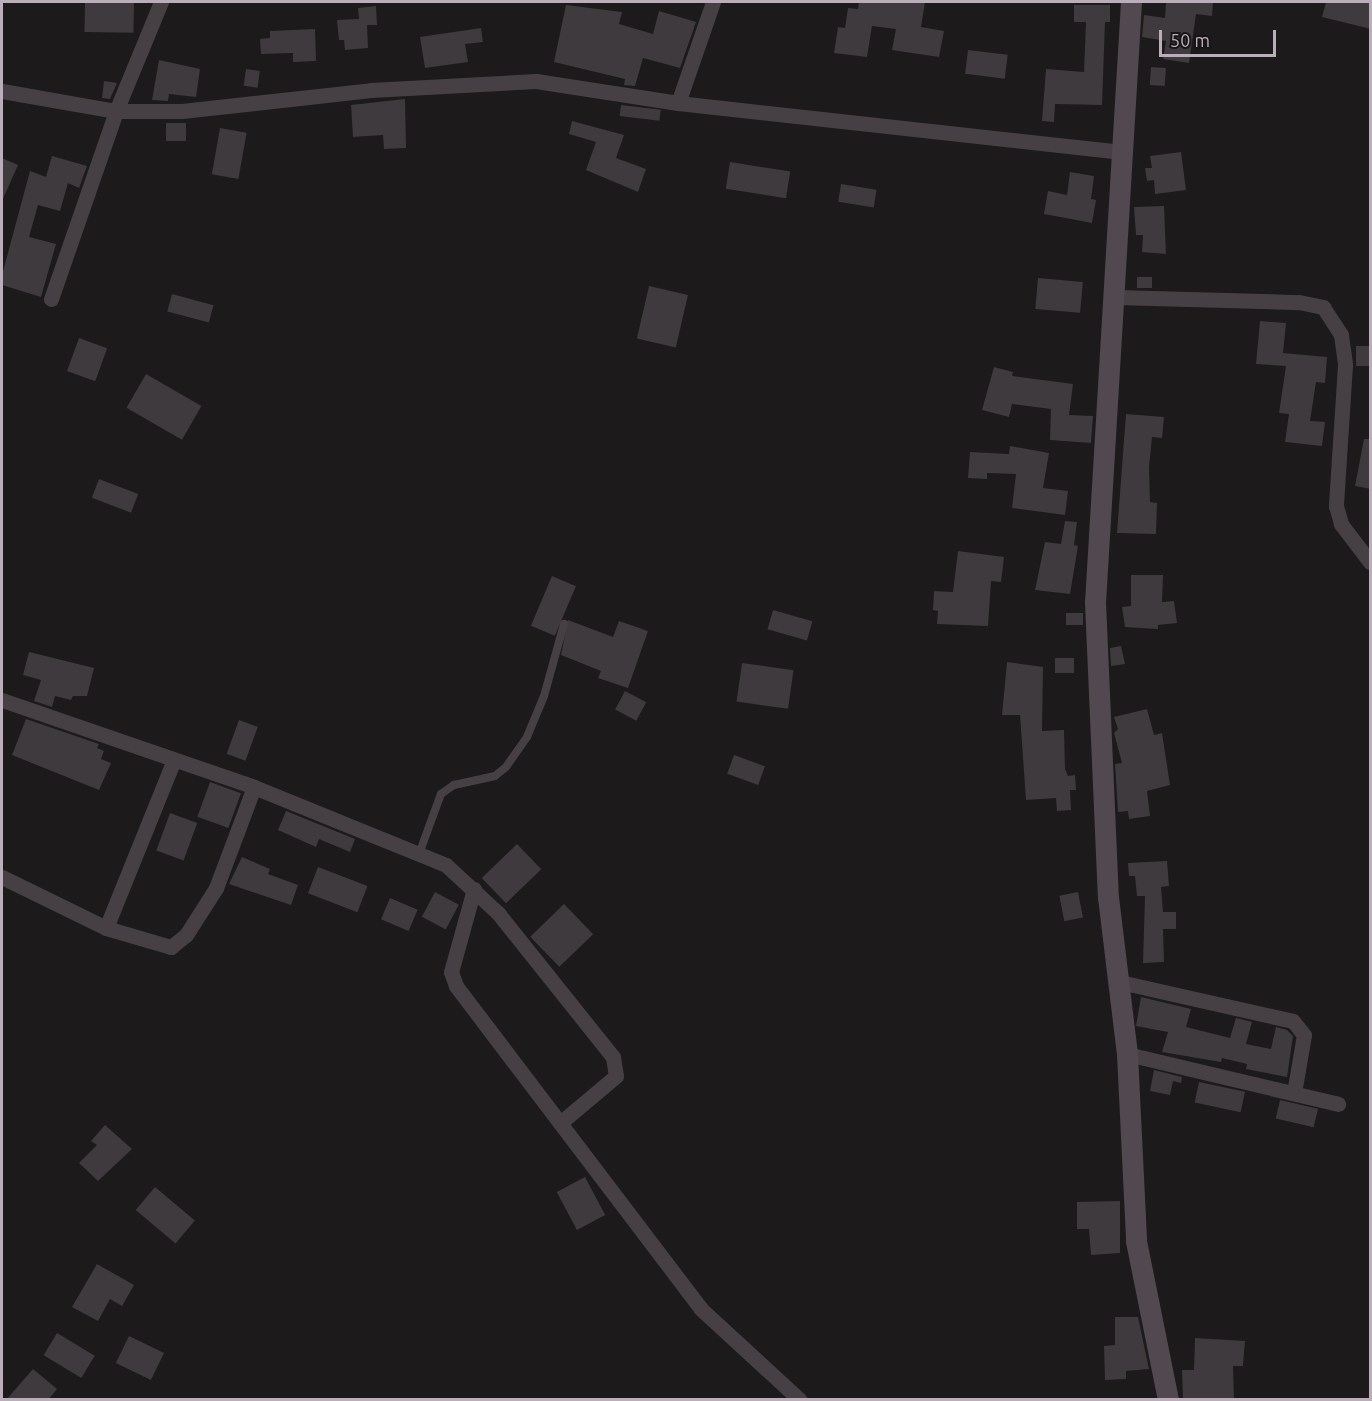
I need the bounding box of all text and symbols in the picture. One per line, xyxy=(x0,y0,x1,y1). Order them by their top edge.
scale bar xyxy=(1162,18,1279,56)
text: 50 m xyxy=(1170,30,1210,50)

